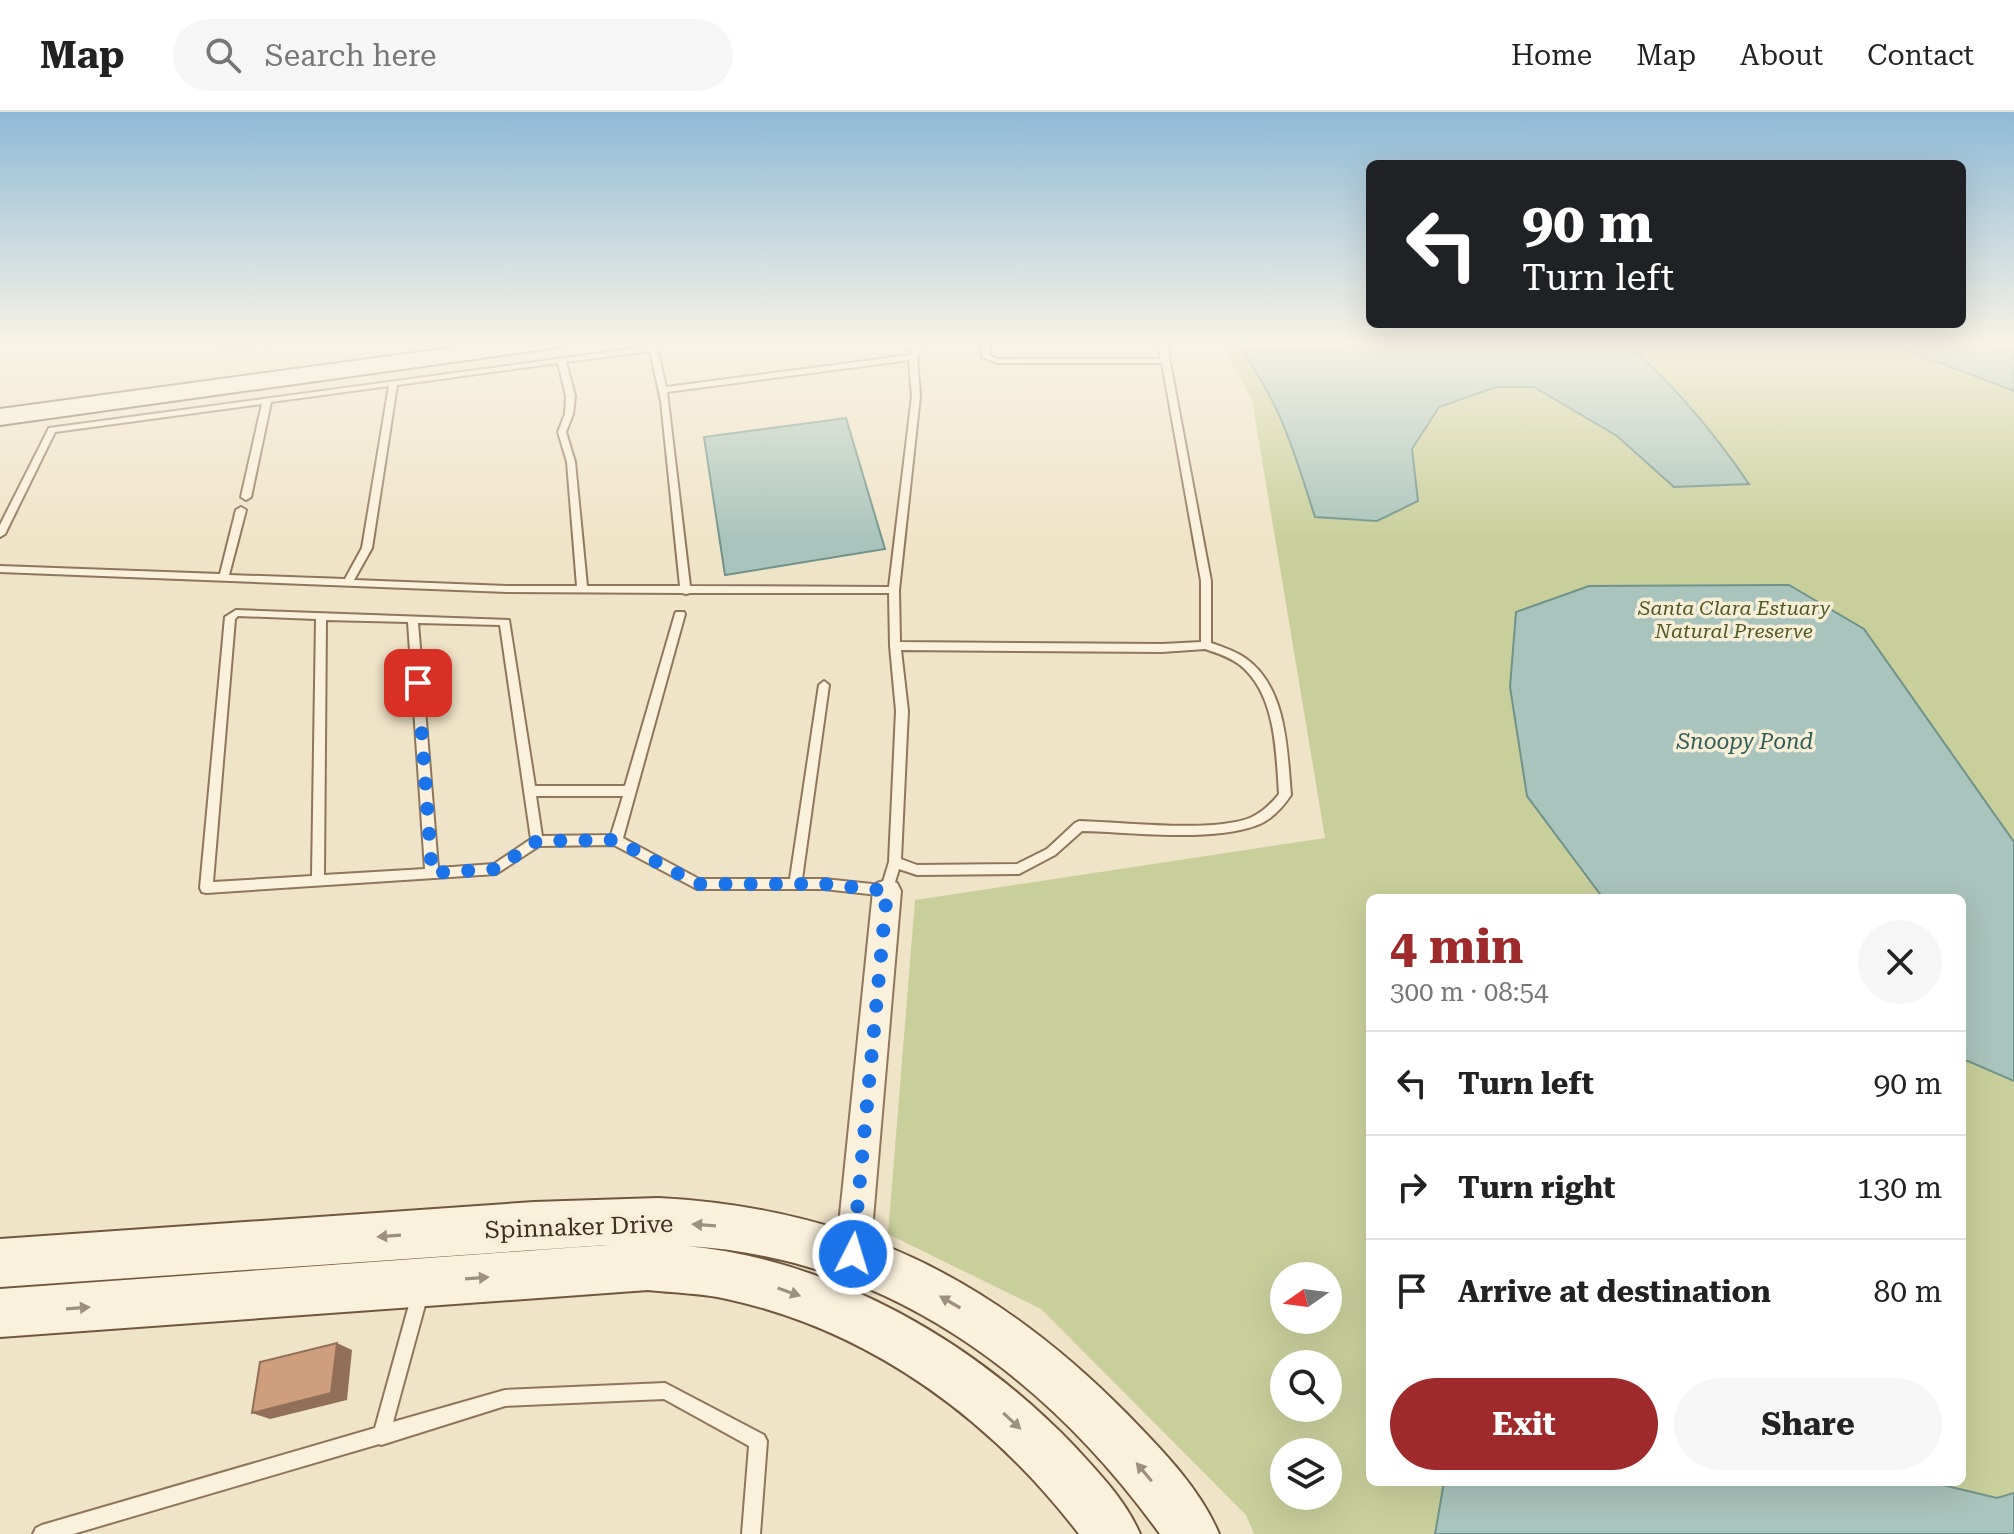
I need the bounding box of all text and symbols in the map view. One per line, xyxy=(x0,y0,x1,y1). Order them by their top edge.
search box xyxy=(173,19,733,91)
text: Map xyxy=(40,33,125,77)
icon: search xyxy=(201,33,245,77)
text: Search here xyxy=(265,38,437,73)
text: Home xyxy=(1511,39,1592,72)
text: Map xyxy=(1636,39,1696,72)
text: About xyxy=(1740,39,1823,72)
text: Contact xyxy=(1867,39,1974,72)
text: 90 m xyxy=(1522,190,1653,256)
icon: left xyxy=(1390,192,1494,296)
text: Turn left xyxy=(1522,257,1674,299)
park label: Santa Clara Estuary Natural Preserve xyxy=(1637,596,1831,643)
pin xyxy=(384,649,452,717)
icon: arrive xyxy=(396,661,440,705)
water label: Snoopy Pond xyxy=(1676,729,1814,754)
text: 4 min xyxy=(1390,919,1523,975)
button: close xyxy=(1858,920,1942,1004)
text: 300 m · 08:54 xyxy=(1390,977,1549,1007)
icon: left xyxy=(1390,1061,1434,1105)
text: Turn left xyxy=(1458,1066,1594,1101)
text: 90 m xyxy=(1873,1066,1942,1101)
icon: right xyxy=(1390,1165,1434,1209)
text: Turn right xyxy=(1458,1170,1615,1205)
text: 130 m xyxy=(1857,1170,1942,1205)
street label: Spinnaker Drive xyxy=(484,1210,674,1244)
position arrow xyxy=(811,1212,895,1296)
one-way arrow xyxy=(691,1218,716,1231)
one-way arrow xyxy=(376,1230,401,1243)
north arrow xyxy=(1270,1262,1342,1334)
map controls xyxy=(1270,1262,1342,1510)
icon: arrive xyxy=(1390,1269,1434,1313)
one-way arrow xyxy=(465,1271,490,1284)
text: Arrive at destination xyxy=(1458,1274,1771,1309)
text: 80 m xyxy=(1873,1274,1942,1309)
one-way arrow xyxy=(778,1286,802,1298)
one-way arrow xyxy=(939,1295,961,1309)
one-way arrow xyxy=(66,1301,91,1314)
button: search xyxy=(1270,1350,1342,1422)
button: Exit xyxy=(1390,1378,1658,1470)
button: Share xyxy=(1674,1378,1942,1470)
one-way arrow xyxy=(1003,1412,1022,1430)
button: layers xyxy=(1270,1438,1342,1510)
one-way arrow xyxy=(1136,1463,1153,1483)

